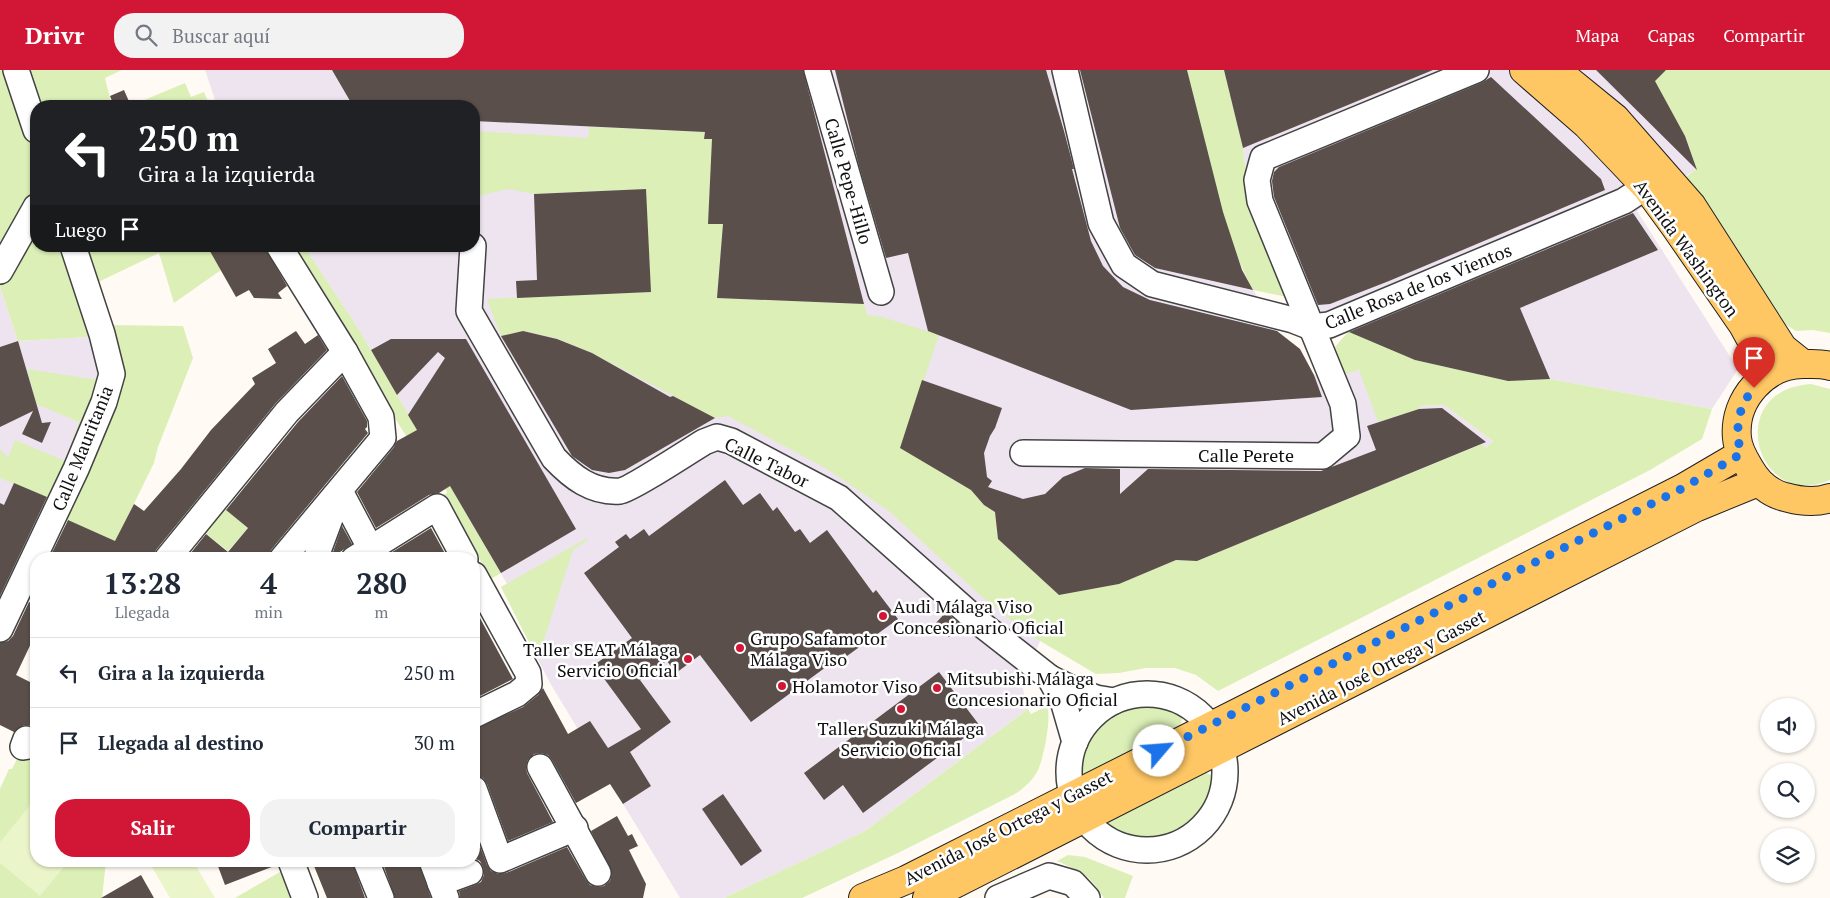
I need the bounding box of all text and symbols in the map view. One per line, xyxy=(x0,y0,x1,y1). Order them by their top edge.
search box xyxy=(114,13,464,58)
text: Drivr xyxy=(25,19,84,51)
icon: search xyxy=(132,21,160,49)
text: Buscar aquí xyxy=(172,23,270,48)
text: Mapa xyxy=(1575,23,1619,47)
text: Capas xyxy=(1647,23,1695,47)
text: Compartir xyxy=(1723,23,1805,47)
text: 250 m xyxy=(138,115,239,161)
street label: Calle Pepe-Hillo xyxy=(819,115,879,247)
icon: left xyxy=(55,120,120,185)
text: Gira a la izquierda xyxy=(138,159,315,188)
street label: Avenida Washington xyxy=(1629,174,1745,322)
icon: arrive xyxy=(116,215,144,243)
text: Luego xyxy=(55,217,106,242)
street label: Calle Rosa de los Vientos xyxy=(1321,237,1515,335)
pin xyxy=(1733,337,1775,388)
icon: arrive xyxy=(1740,344,1768,372)
street label: Calle Mauritania xyxy=(46,382,118,514)
street label: Calle Tabor xyxy=(721,431,813,493)
street label: Calle Perete xyxy=(1198,443,1294,467)
text: 13:28 xyxy=(103,563,181,603)
text: 4 xyxy=(260,563,277,603)
text: 280 xyxy=(356,563,407,603)
place label: Audi Málaga Viso Concesionario Oficial xyxy=(893,594,1064,639)
text: Llegada xyxy=(115,601,170,623)
text: min xyxy=(255,601,283,623)
text: m xyxy=(374,601,388,623)
street label: Avenida José Ortega y Gasset xyxy=(1273,604,1490,730)
marker: Audi Málaga Viso Concesionario Oficial xyxy=(877,610,889,622)
place label: Grupo Safamotor Málaga Viso xyxy=(750,626,887,671)
place label: Taller SEAT Málaga Servicio Oficial xyxy=(523,637,678,682)
marker: Grupo Safamotor Málaga Viso xyxy=(734,642,746,654)
marker: Taller SEAT Málaga Servicio Oficial xyxy=(682,653,694,665)
icon: left xyxy=(55,659,83,687)
text: Gira a la izquierda xyxy=(98,660,265,685)
text: 250 m xyxy=(404,660,455,685)
place label: Mitsubishi Málaga Concesionario Oficial xyxy=(947,666,1118,711)
place label: Holamotor Viso xyxy=(792,674,918,698)
marker: Holamotor Viso xyxy=(776,680,788,692)
marker: Mitsubishi Málaga Concesionario Oficial xyxy=(931,682,943,694)
map controls xyxy=(1760,698,1815,883)
button: sound xyxy=(1760,698,1815,753)
marker: Taller Suzuki Málaga Servicio Oficial xyxy=(895,703,907,715)
place label: Taller Suzuki Málaga Servicio Oficial xyxy=(818,716,984,761)
position arrow xyxy=(1132,724,1184,776)
icon: arrive xyxy=(55,729,83,757)
text: Llegada al destino xyxy=(98,730,264,755)
text: 30 m xyxy=(414,730,455,755)
button: search xyxy=(1760,763,1815,818)
street label: Avenida José Ortega y Gasset xyxy=(900,764,1117,890)
button: Salir xyxy=(55,799,250,857)
button: Compartir xyxy=(260,799,455,857)
button: layers xyxy=(1760,828,1815,883)

